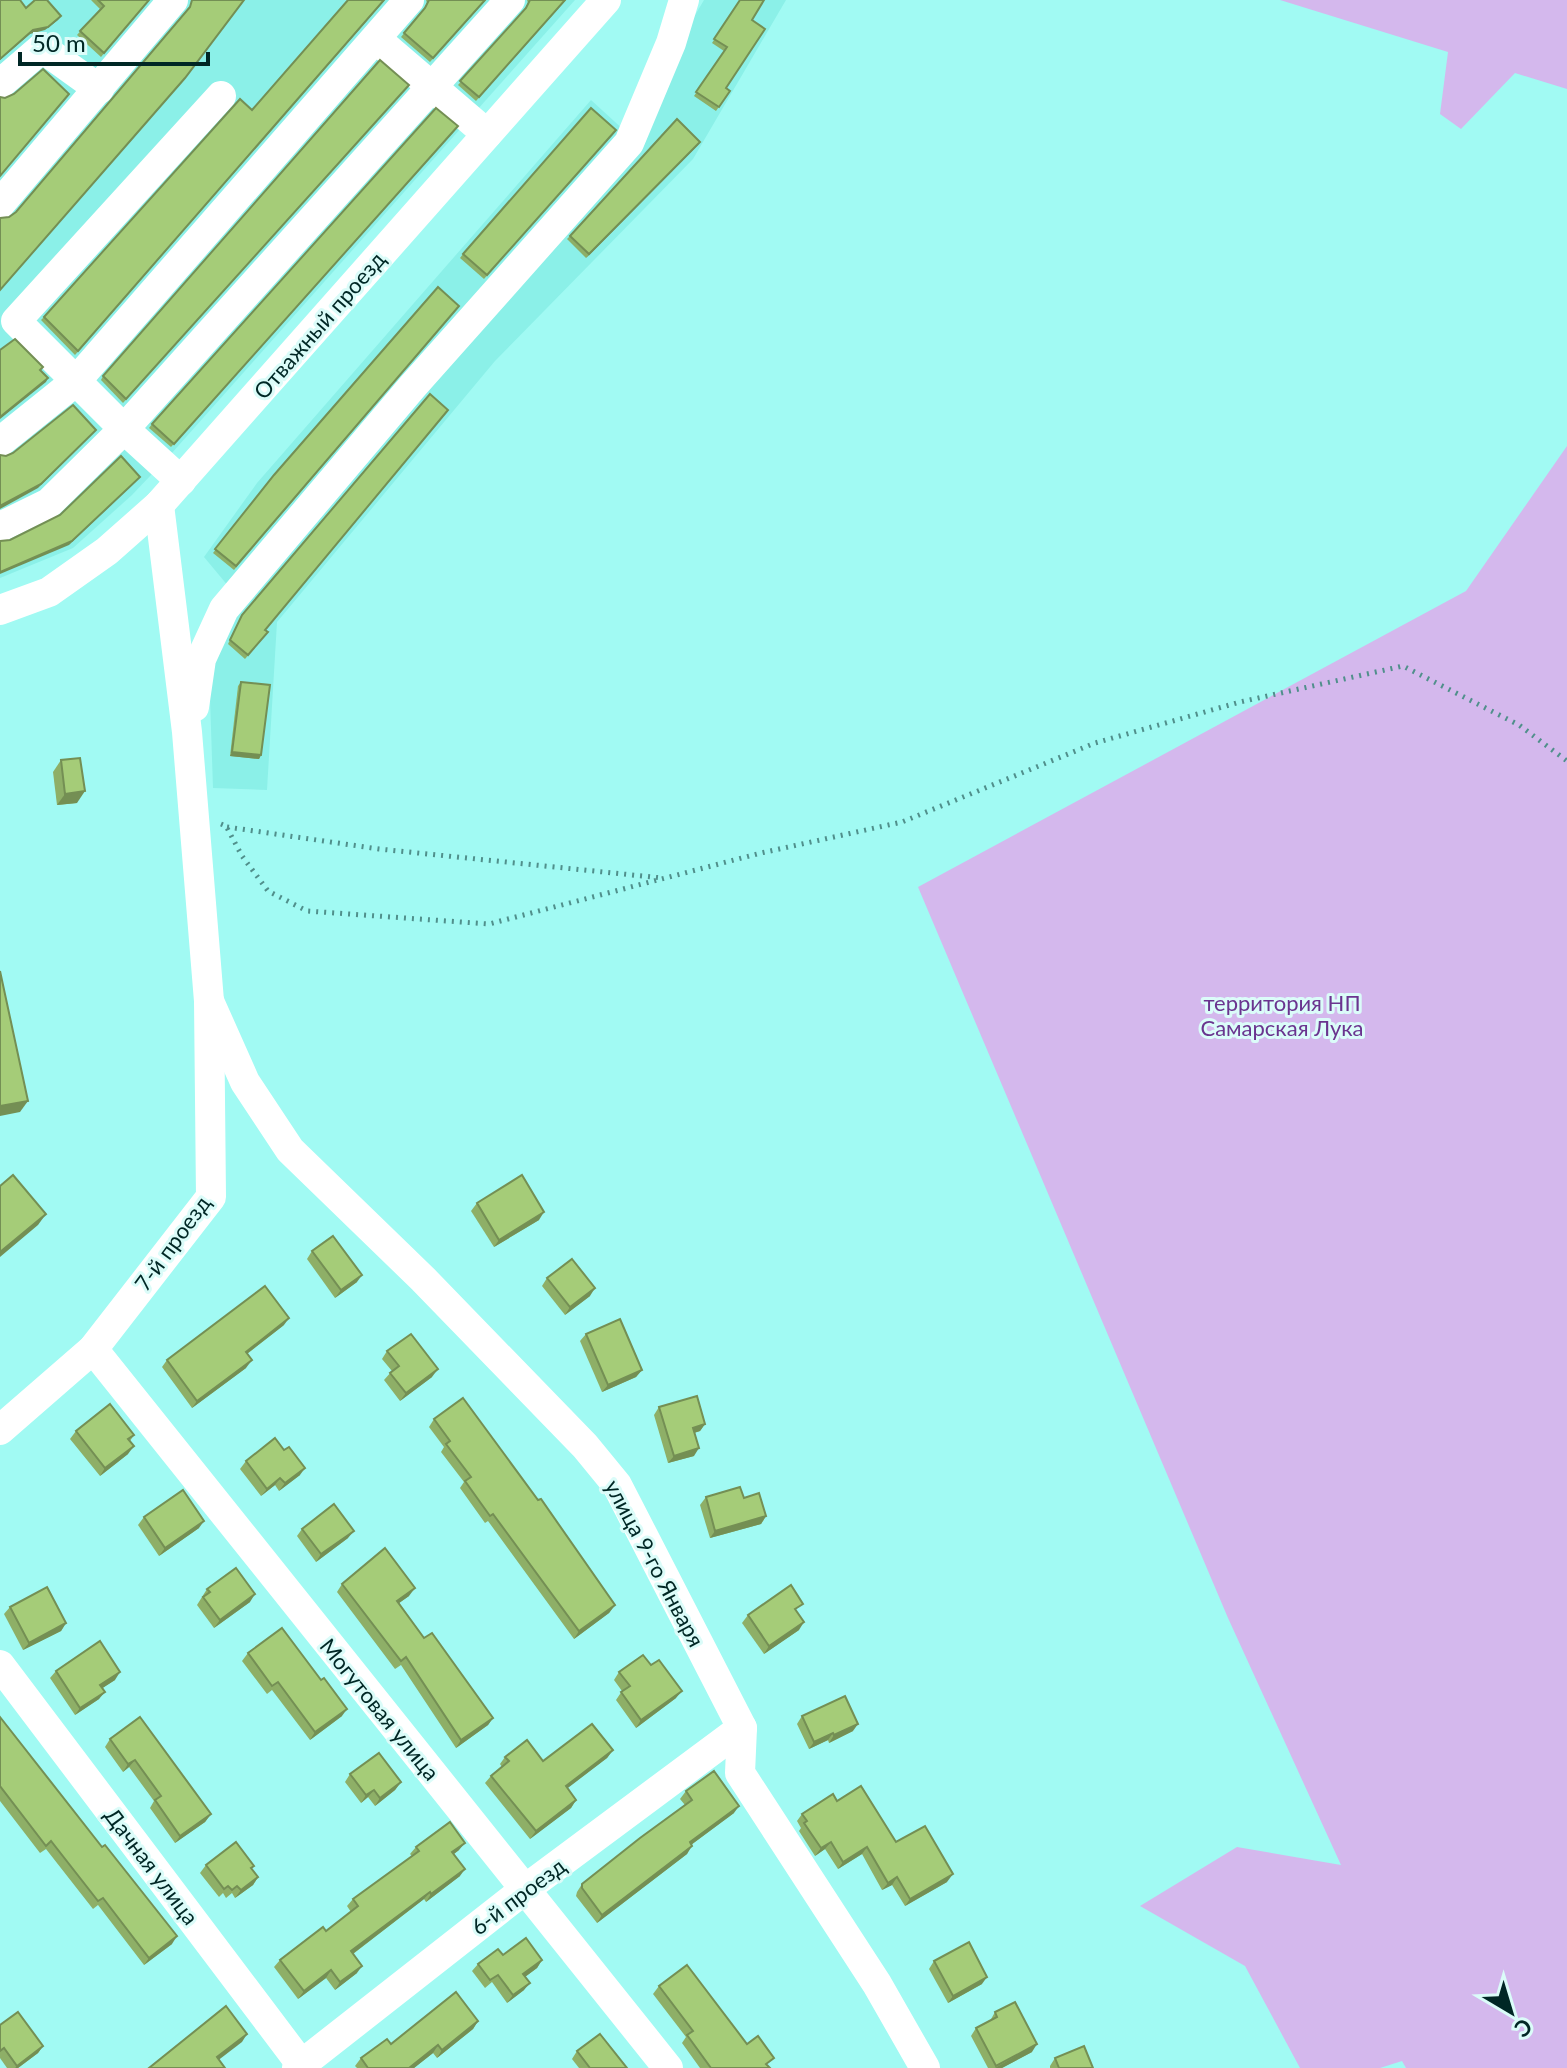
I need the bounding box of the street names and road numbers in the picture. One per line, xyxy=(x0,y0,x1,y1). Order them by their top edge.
street label: Отважный проезд xyxy=(248,245,391,404)
street label: 7-й проезд xyxy=(128,1190,216,1296)
street label: улица 9-го Января xyxy=(600,1475,710,1651)
street label: Могутовая улица xyxy=(315,1633,445,1785)
street label: Дачная улица xyxy=(99,1802,205,1930)
street label: 6-й проезд xyxy=(465,1851,571,1940)

